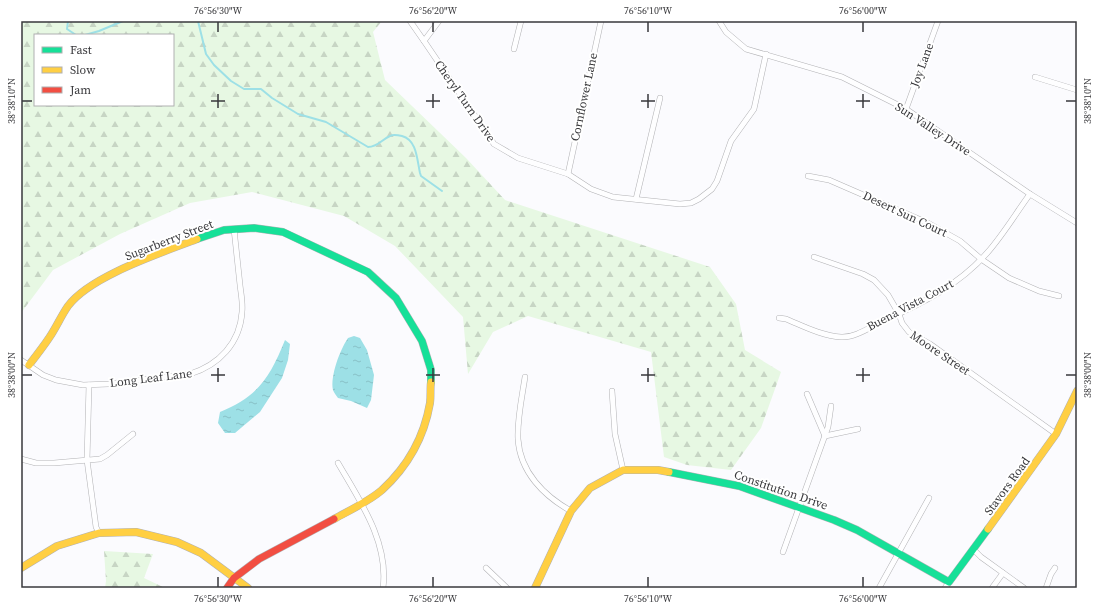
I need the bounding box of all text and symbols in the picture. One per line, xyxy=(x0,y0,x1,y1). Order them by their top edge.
text: 76°56'30"W xyxy=(194,4,243,17)
text: 76°56'20"W xyxy=(409,4,458,17)
text: 76°56'10"W xyxy=(624,4,673,17)
text: 76°56'00"W xyxy=(839,4,888,17)
legend xyxy=(34,34,174,106)
street label: Joy Lane xyxy=(906,41,937,90)
text: Fast xyxy=(70,42,92,58)
street label: Cornflower Lane xyxy=(567,51,601,143)
street label: Cheryl Turn Drive xyxy=(431,57,499,145)
text: Slow xyxy=(70,62,96,78)
text: 38°38'10"N xyxy=(5,78,18,124)
text: 38°38'10"N xyxy=(1081,78,1094,124)
text: Jam xyxy=(69,82,91,98)
street label: Sun Valley Drive xyxy=(892,99,974,159)
street label: Desert Sun Court xyxy=(860,187,950,241)
street label: Sugarberry Street xyxy=(123,216,215,264)
street label: Buena Vista Court xyxy=(864,275,956,335)
street label: Moore Street xyxy=(907,327,973,379)
text: 38°38'00"N xyxy=(5,352,18,398)
text: 38°38'00"N xyxy=(1081,352,1094,398)
street label: Long Leaf Lane xyxy=(109,365,193,391)
street label: Stavors Road xyxy=(980,453,1034,518)
street label: Constitution Drive xyxy=(732,466,830,514)
text: 76°56'30"W xyxy=(194,592,243,605)
text: 76°56'20"W xyxy=(409,592,458,605)
text: 76°56'10"W xyxy=(624,592,673,605)
text: 76°56'00"W xyxy=(839,592,888,605)

